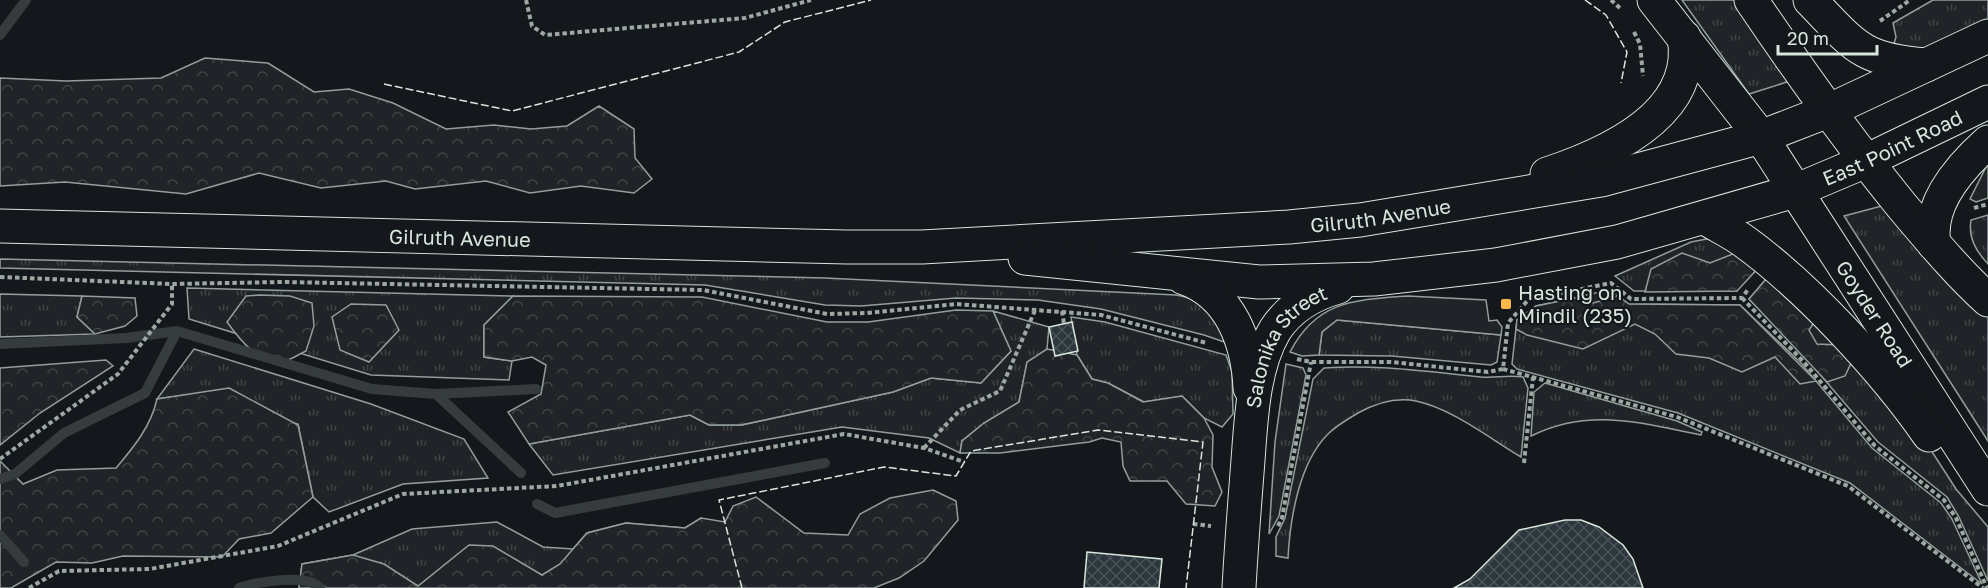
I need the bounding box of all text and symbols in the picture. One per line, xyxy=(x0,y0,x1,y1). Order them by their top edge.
scale bar xyxy=(1778,18,1877,56)
text: 20 m xyxy=(1787,27,1829,49)
street label: East Point Road xyxy=(1819,104,1966,190)
street label: Gilruth Avenue xyxy=(1309,193,1452,237)
street label: Gilruth Avenue xyxy=(389,224,531,251)
street label: Goyder Road xyxy=(1832,256,1918,372)
street label: Salonika Street xyxy=(1240,280,1330,409)
place label: Hasting on Mindil (235) xyxy=(1518,280,1632,327)
marker: Hasting on Mindil (235) xyxy=(1499,297,1513,311)

